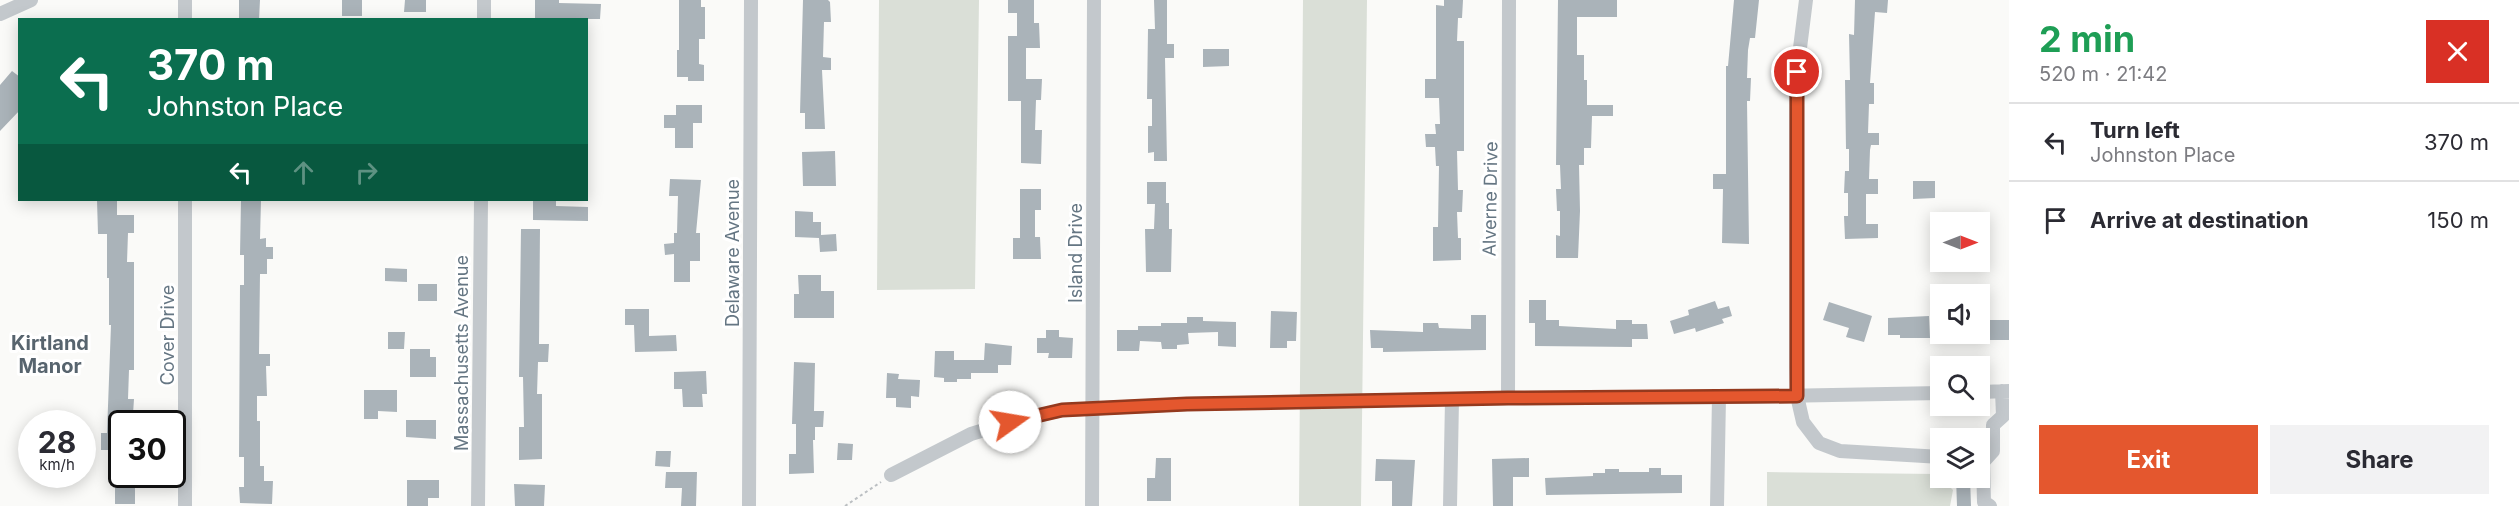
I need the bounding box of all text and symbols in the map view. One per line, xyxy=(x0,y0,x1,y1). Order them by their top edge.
text: 2 min xyxy=(2039,17,2135,61)
button: close xyxy=(2426,20,2489,83)
text: 370 m xyxy=(147,39,274,90)
icon: left xyxy=(48,42,126,120)
pin xyxy=(1771,46,1822,97)
icon: arrive xyxy=(1780,55,1813,88)
text: 520 m · 21:42 xyxy=(2039,62,2167,86)
text: Johnston Place xyxy=(147,90,343,123)
text: Turn left xyxy=(2090,117,2180,143)
icon: left xyxy=(2039,126,2072,159)
text: 370 m xyxy=(2424,129,2489,155)
street label: Alverne Drive xyxy=(1478,141,1502,257)
text: Johnston Place xyxy=(2090,143,2235,167)
icon: left xyxy=(224,156,257,189)
icon: ahead xyxy=(287,156,320,189)
icon: right xyxy=(350,156,383,189)
street label: Delaware Avenue xyxy=(722,179,743,327)
street label: Island Drive xyxy=(1065,203,1086,303)
icon: arrive xyxy=(2039,204,2072,237)
text: Arrive at destination xyxy=(2090,207,2309,233)
text: 150 m xyxy=(2427,207,2489,233)
north arrow xyxy=(1930,212,1990,272)
map controls xyxy=(1930,212,1990,488)
street label: Massachusetts Avenue xyxy=(451,255,472,451)
button: sound xyxy=(1930,284,1990,344)
street label: Cover Drive xyxy=(157,285,178,385)
district label: Kirtland Manor xyxy=(11,331,89,378)
button: search xyxy=(1930,356,1990,416)
position arrow xyxy=(978,390,1042,454)
speed limit sign: 30 xyxy=(108,410,186,488)
text: 28 xyxy=(38,424,76,460)
button: Exit xyxy=(2039,425,2258,494)
button: Share xyxy=(2270,425,2489,494)
button: layers xyxy=(1930,428,1990,488)
text: km/h xyxy=(39,455,75,474)

